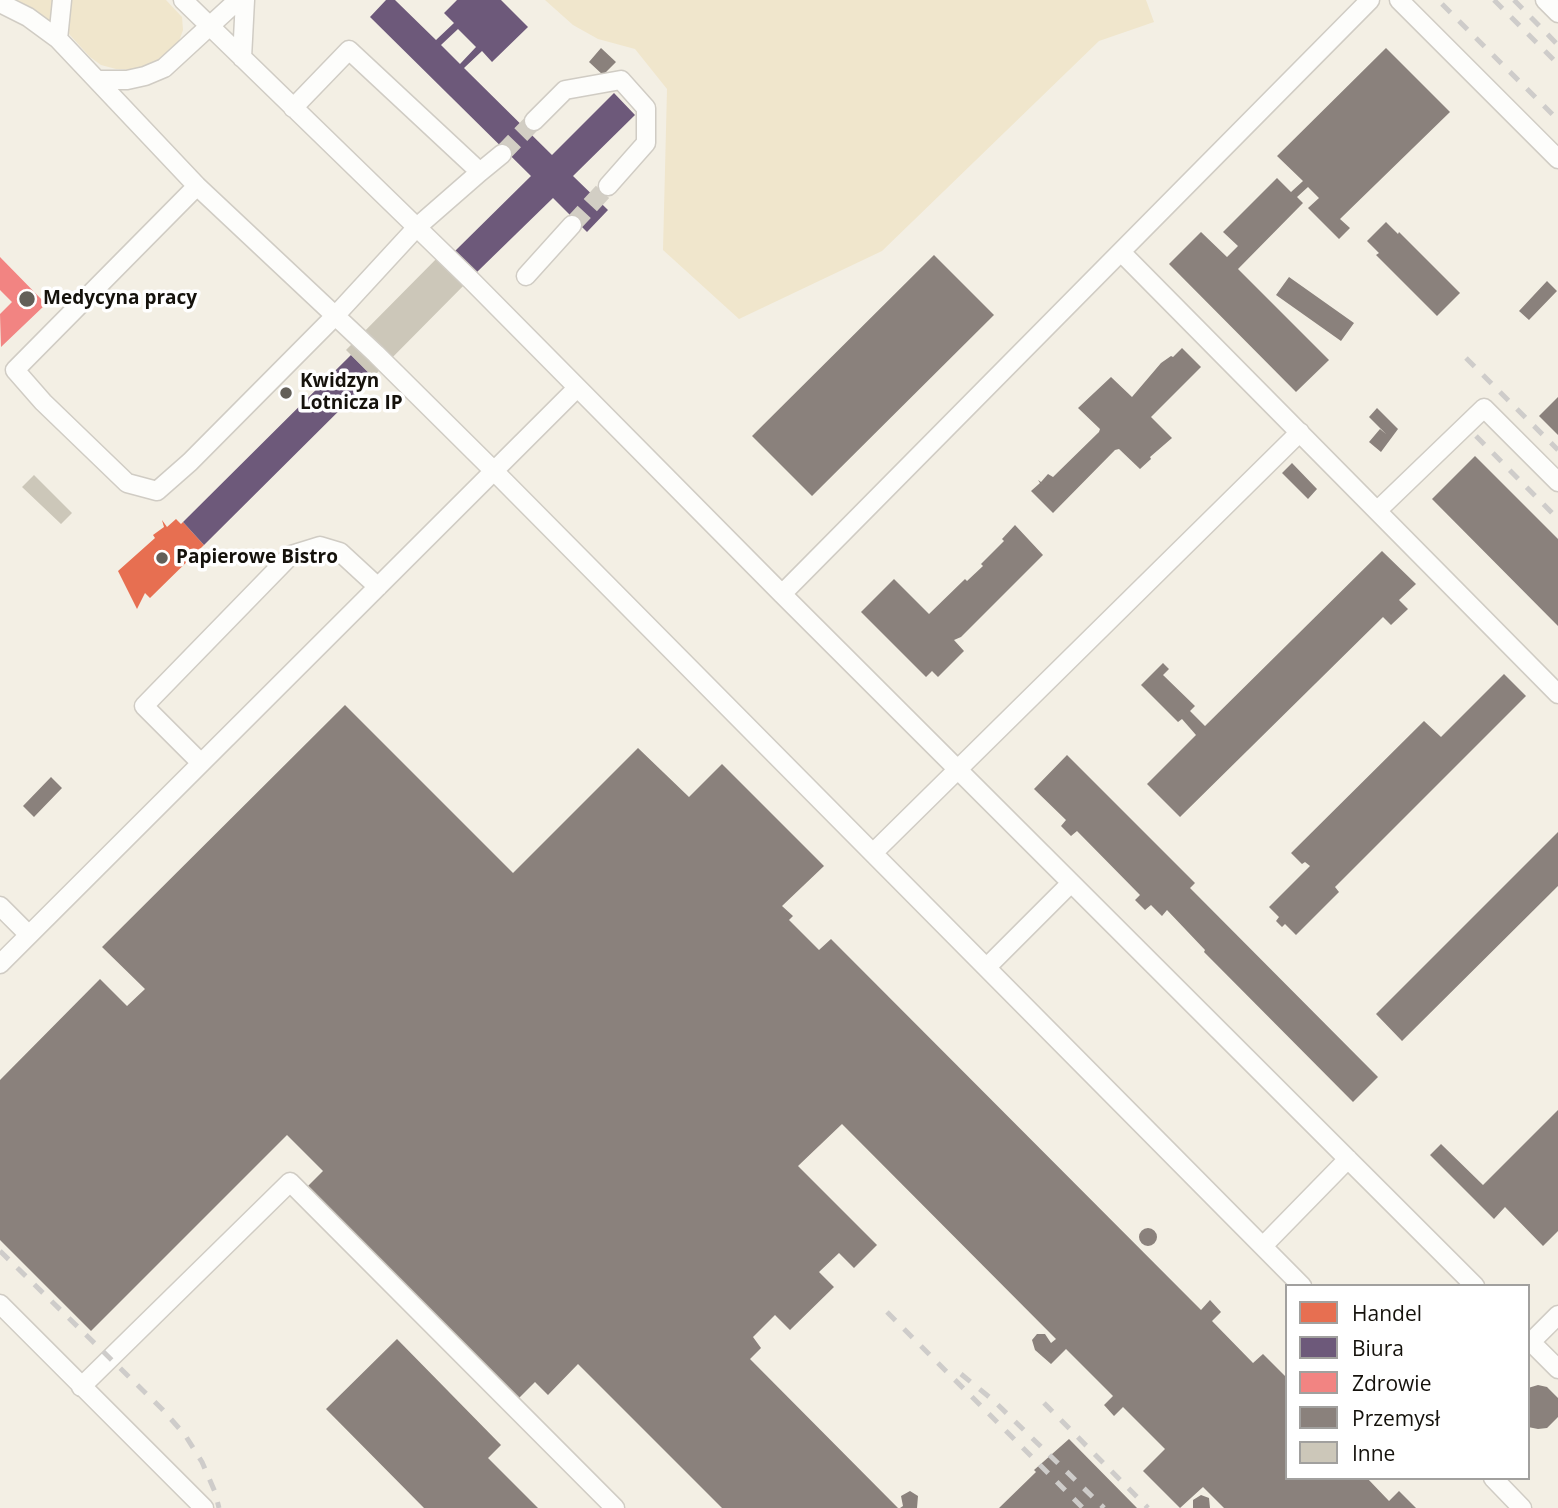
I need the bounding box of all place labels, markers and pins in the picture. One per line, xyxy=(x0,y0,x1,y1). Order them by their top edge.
place label: Medycyna pracy xyxy=(43,288,197,310)
marker: Medycyna pracy xyxy=(17,289,37,309)
place label: Kwidzyn Lotnicza IP xyxy=(300,371,403,415)
marker: Kwidzyn Lotnicza IP xyxy=(278,385,294,401)
place label: Papierowe Bistro xyxy=(176,547,338,569)
marker: Papierowe Bistro xyxy=(154,550,170,566)

